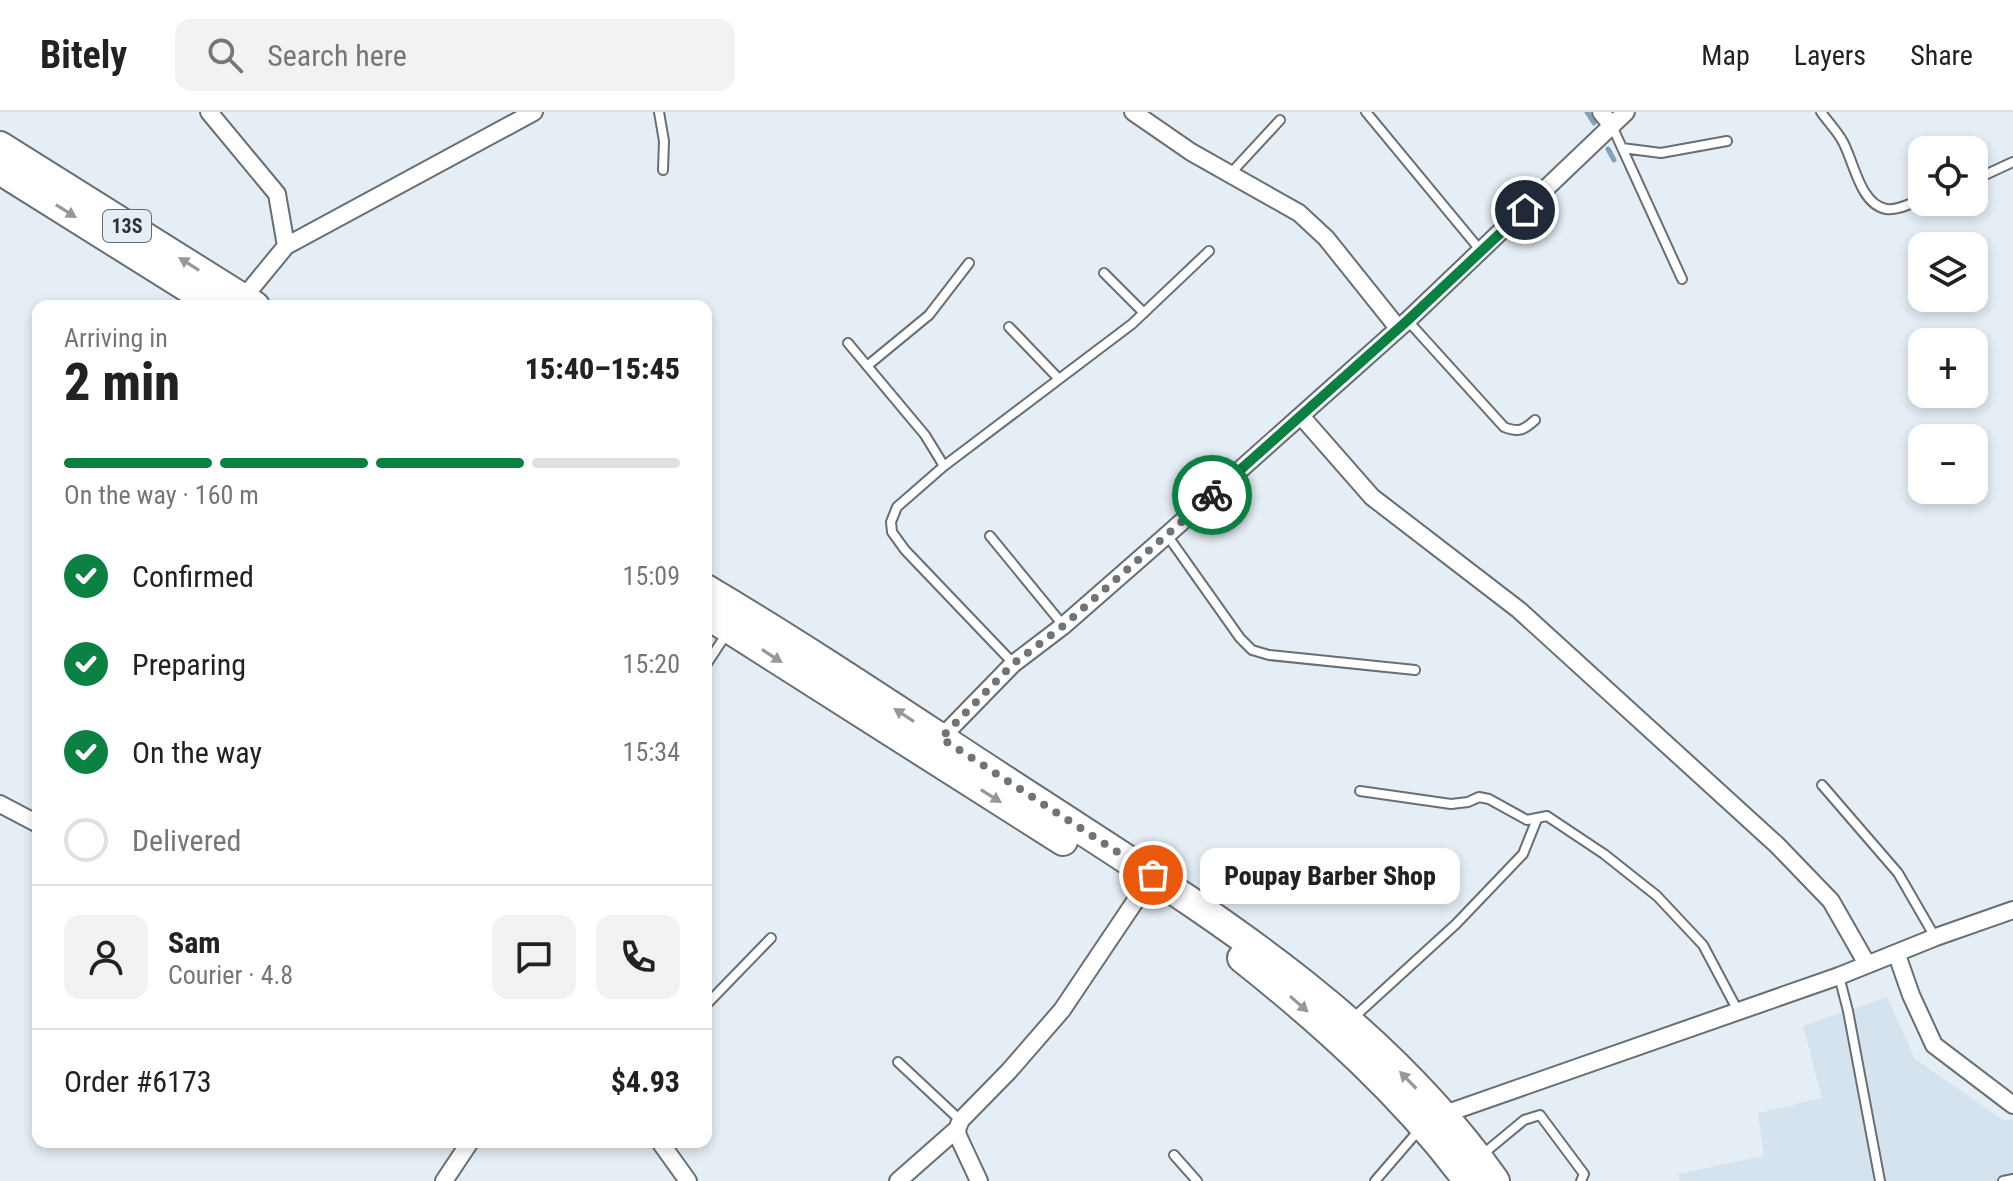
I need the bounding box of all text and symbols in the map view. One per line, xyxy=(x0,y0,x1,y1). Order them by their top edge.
search box xyxy=(175,19,735,91)
text: Bitely xyxy=(40,33,127,77)
icon: search xyxy=(203,33,247,77)
text: Search here xyxy=(267,38,407,73)
text: Map xyxy=(1701,39,1750,72)
text: Layers xyxy=(1794,39,1866,72)
text: Share xyxy=(1910,39,1973,72)
map controls xyxy=(1908,136,1988,504)
button: locate xyxy=(1908,136,1988,216)
pin xyxy=(1491,176,1559,244)
icon: home xyxy=(1503,188,1547,232)
one-way arrow xyxy=(55,204,77,218)
road number: 13S xyxy=(103,210,151,242)
button: layers xyxy=(1908,232,1988,312)
one-way arrow xyxy=(178,258,200,272)
text: Arriving in xyxy=(64,323,168,353)
button: + xyxy=(1908,328,1988,408)
text: 15:40–15:45 xyxy=(525,351,680,386)
text: 2 min xyxy=(64,352,180,413)
button: − xyxy=(1908,424,1988,504)
courier xyxy=(1172,455,1252,535)
icon: bike xyxy=(1190,473,1234,517)
text: On the way · 160 m xyxy=(64,480,259,510)
icon: check xyxy=(64,554,108,598)
text: Confirmed xyxy=(132,559,254,594)
text: 15:09 xyxy=(623,561,680,591)
icon: check xyxy=(64,642,108,686)
text: Preparing xyxy=(132,647,246,682)
text: 15:20 xyxy=(623,649,680,679)
one-way arrow xyxy=(761,649,783,663)
one-way arrow xyxy=(893,708,915,722)
icon: check xyxy=(64,730,108,774)
text: On the way xyxy=(132,735,262,770)
text: 15:34 xyxy=(623,737,680,767)
one-way arrow xyxy=(980,789,1002,803)
text: Delivered xyxy=(132,823,241,858)
pin xyxy=(1119,841,1187,909)
callout: Poupay Barber Shop xyxy=(1201,847,1461,903)
icon: bag xyxy=(1131,853,1175,897)
text: Poupay Barber Shop xyxy=(1224,861,1436,891)
button: person xyxy=(64,915,148,999)
button: chat xyxy=(492,915,576,999)
button: phone xyxy=(596,915,680,999)
text: Sam xyxy=(168,925,221,960)
text: Courier · 4.8 xyxy=(168,960,293,990)
one-way arrow xyxy=(1289,995,1308,1013)
text: Order #6173 xyxy=(64,1064,212,1099)
text: $4.93 xyxy=(611,1064,680,1099)
one-way arrow xyxy=(1399,1071,1417,1090)

